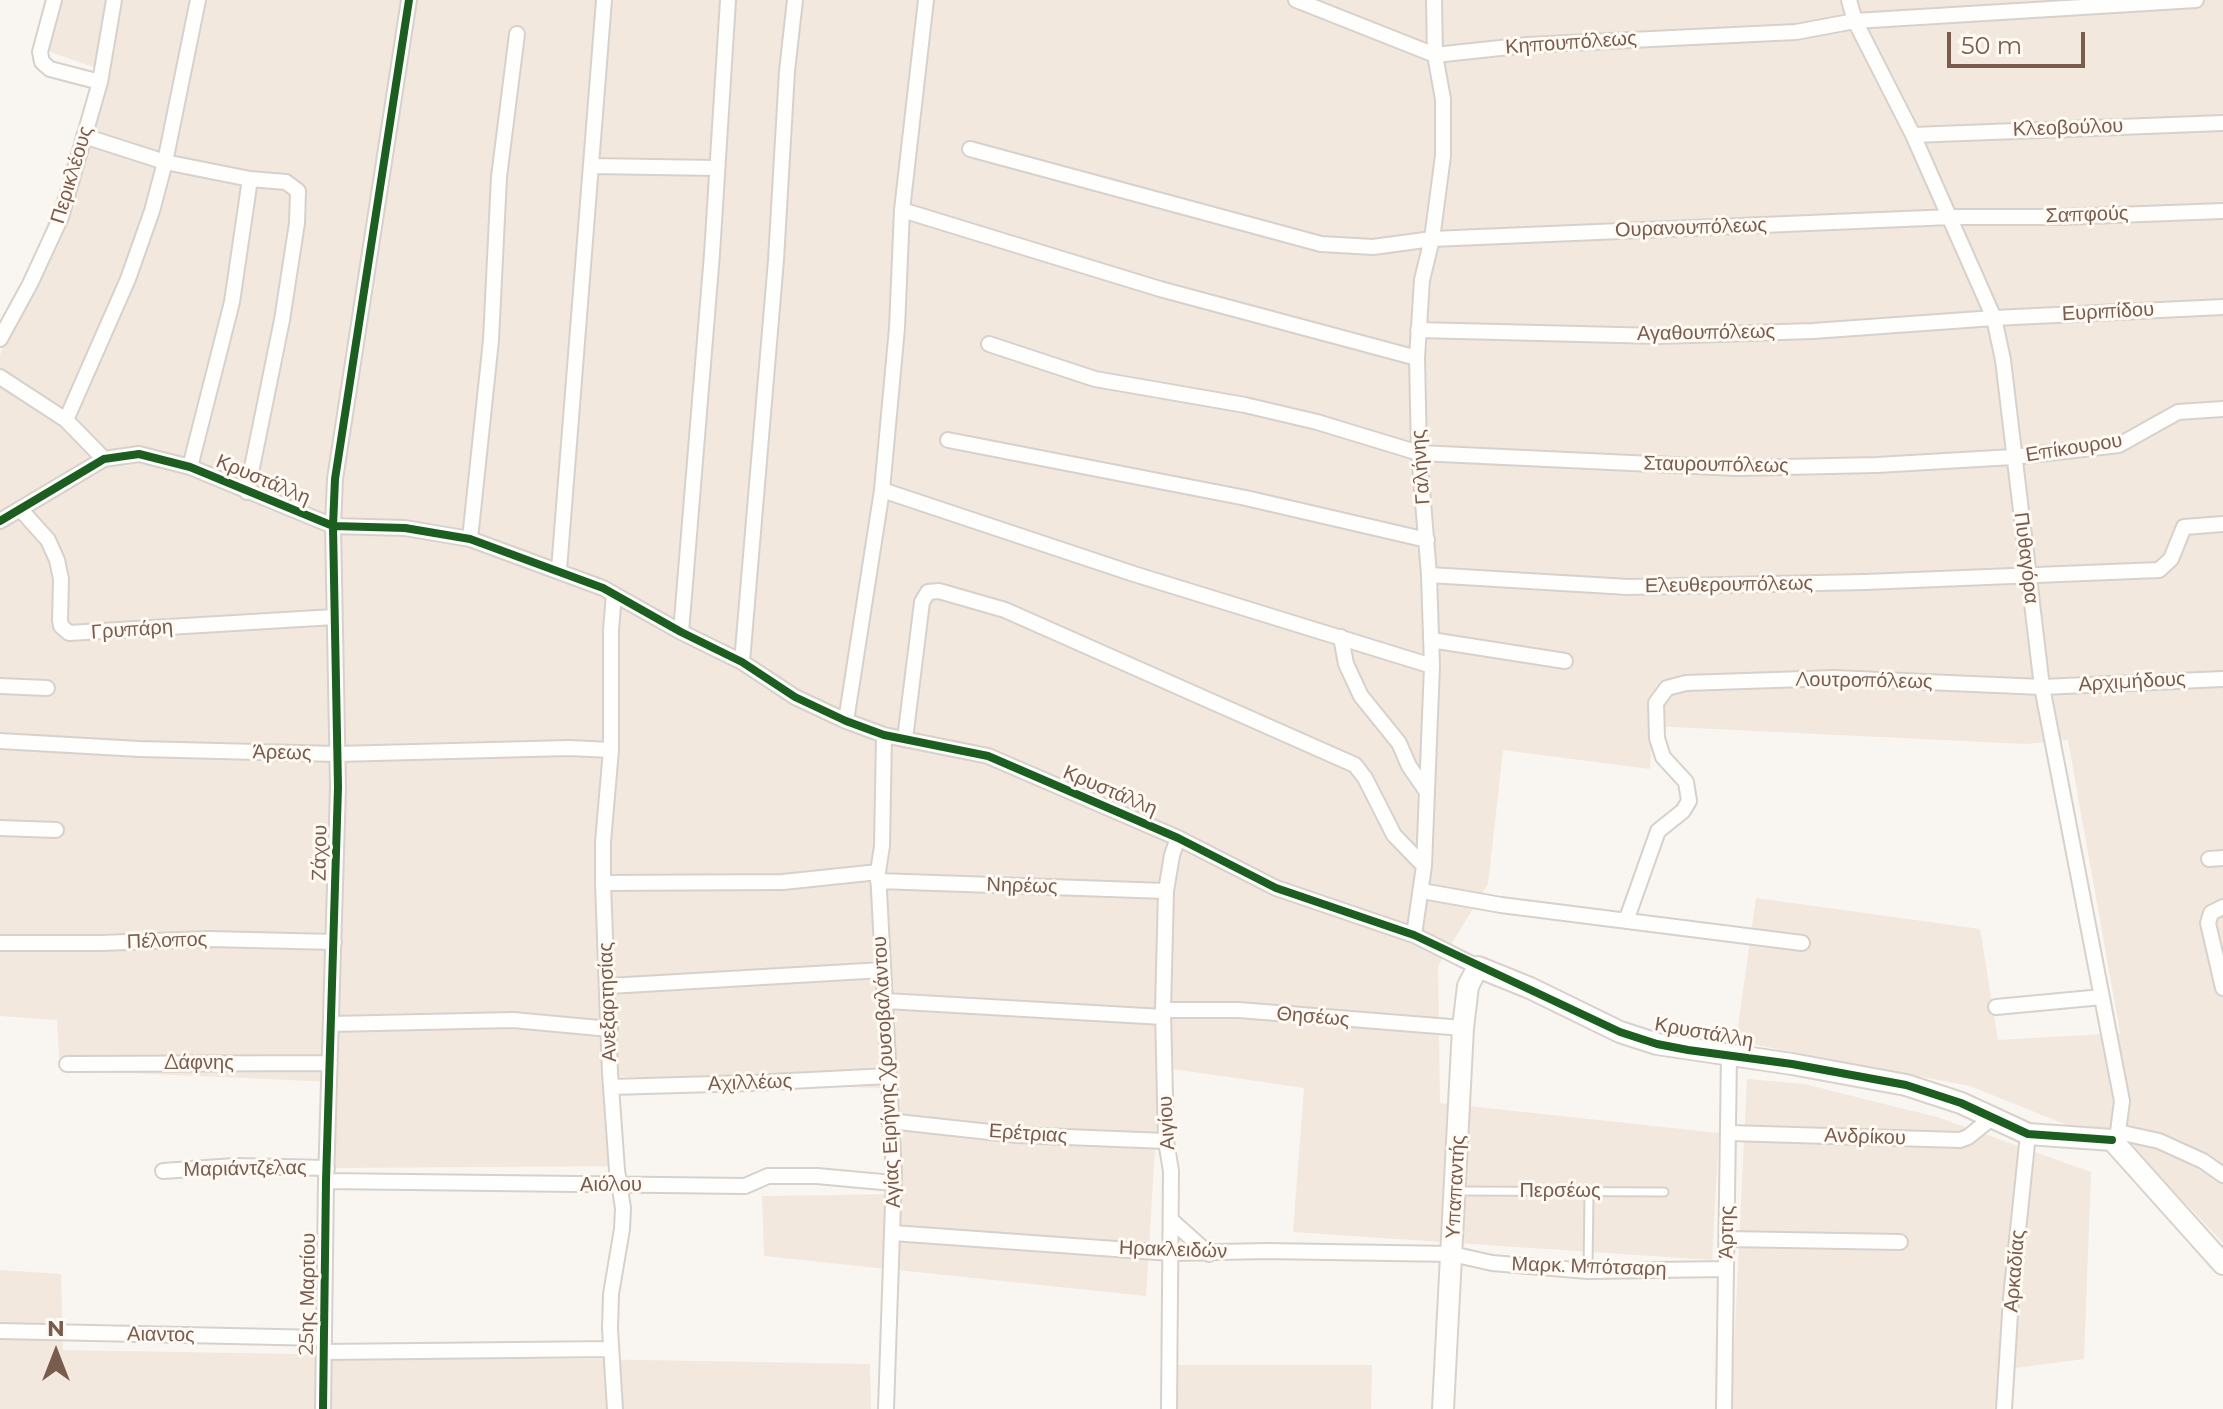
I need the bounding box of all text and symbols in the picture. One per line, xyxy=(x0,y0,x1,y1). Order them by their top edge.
scale bar xyxy=(1951,16,2089,66)
street label: Κηπουπόλεως xyxy=(1505,26,1637,60)
text: 50 m xyxy=(1961,31,2022,60)
street label: Κλεοβούλου xyxy=(2012,114,2124,142)
street label: Περικλέους xyxy=(46,123,98,227)
street label: Σαπφούς xyxy=(2045,202,2129,228)
street label: Ουρανουπόλεως xyxy=(1615,213,1767,243)
street label: Ευριπίδου xyxy=(2061,298,2155,326)
street label: Αγαθουπόλεως xyxy=(1637,320,1775,346)
street label: Γαλήνης xyxy=(1406,429,1436,505)
street label: Επίκουρου xyxy=(2024,429,2124,467)
street label: Κρυστάλλη xyxy=(212,449,314,511)
street label: Σταυρουπόλεως xyxy=(1643,452,1789,478)
street label: Πυθαγόρα xyxy=(2008,511,2044,605)
street label: Ελευθερουπόλεως xyxy=(1645,572,1813,598)
street label: Γρυπάρη xyxy=(90,615,174,645)
street label: Αρχιμήδους xyxy=(2078,667,2186,697)
street label: Λουτροπόλεως xyxy=(1795,668,1933,694)
street label: Άρεως xyxy=(252,740,312,766)
street label: Κρυστάλλη xyxy=(1059,760,1161,822)
street label: Ζάχου xyxy=(308,825,332,881)
street label: Νηρέως xyxy=(986,873,1058,899)
street label: Πέλοπος xyxy=(126,928,208,954)
street label: Αγίας Ειρήνης Χρυσοβαλάντου xyxy=(868,935,906,1209)
street label: Ανεξαρτησίας xyxy=(594,942,622,1062)
street label: Θησέως xyxy=(1275,1002,1351,1032)
street label: Κρυστάλλη xyxy=(1653,1013,1755,1053)
street label: Δάφνης xyxy=(164,1051,234,1075)
street label: Αχιλλέως xyxy=(707,1070,793,1096)
street label: Αιγίου xyxy=(1154,1095,1180,1151)
street label: Ερέτριας xyxy=(988,1119,1068,1149)
street label: Ανδρίκου xyxy=(1824,1124,1906,1150)
street label: Υπαπαντής xyxy=(1441,1134,1471,1240)
street label: Μαριάντζελας xyxy=(183,1156,307,1182)
street label: Αιόλου xyxy=(580,1173,642,1197)
street label: Περσέως xyxy=(1519,1179,1601,1203)
street label: Άρτης xyxy=(1715,1205,1739,1259)
street label: Αρκαδίας xyxy=(1999,1229,2031,1313)
street label: 25ης Μαρτίου xyxy=(295,1233,321,1355)
street label: Ηρακλειδών xyxy=(1118,1236,1228,1264)
street label: Μαρκ. Μπότσαρη xyxy=(1511,1252,1667,1282)
north arrow xyxy=(16,1313,96,1393)
text: N xyxy=(47,1315,65,1342)
street label: Αιαντος xyxy=(127,1322,195,1348)

